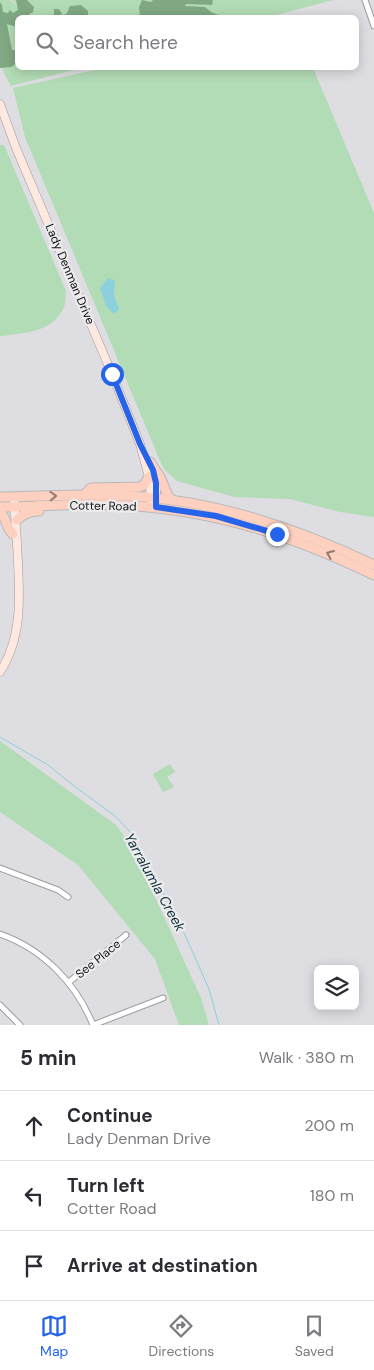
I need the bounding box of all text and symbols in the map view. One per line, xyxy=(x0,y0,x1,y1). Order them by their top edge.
search box xyxy=(15,15,359,70)
icon: search xyxy=(33,29,61,57)
text: Search here xyxy=(73,30,178,55)
street label: Lady Denman Drive xyxy=(42,221,99,327)
route start xyxy=(101,363,124,386)
one-way arrow xyxy=(49,490,57,501)
street label: Cotter Road xyxy=(69,497,137,515)
route end xyxy=(266,523,289,546)
one-way arrow xyxy=(326,550,335,561)
water label: Yarralumla Creek xyxy=(121,830,190,935)
street label: See Place xyxy=(72,936,124,982)
map controls xyxy=(314,965,359,1010)
button: layers xyxy=(314,965,359,1010)
text: 5 min xyxy=(20,1044,76,1072)
text: Walk · 380 m xyxy=(259,1047,354,1068)
text: Continue xyxy=(67,1103,153,1128)
icon: ahead xyxy=(20,1112,48,1140)
text: 200 m xyxy=(305,1115,354,1136)
text: Lady Denman Drive xyxy=(67,1128,211,1149)
text: Turn left xyxy=(67,1173,145,1198)
icon: left xyxy=(20,1182,48,1210)
text: 180 m xyxy=(310,1185,354,1206)
text: Cotter Road xyxy=(67,1198,156,1219)
icon: arrive xyxy=(20,1252,48,1280)
text: Arrive at destination xyxy=(67,1253,258,1278)
tab: Map xyxy=(40,1312,68,1360)
tab: Directions xyxy=(149,1312,214,1360)
tab: Saved xyxy=(295,1312,334,1360)

